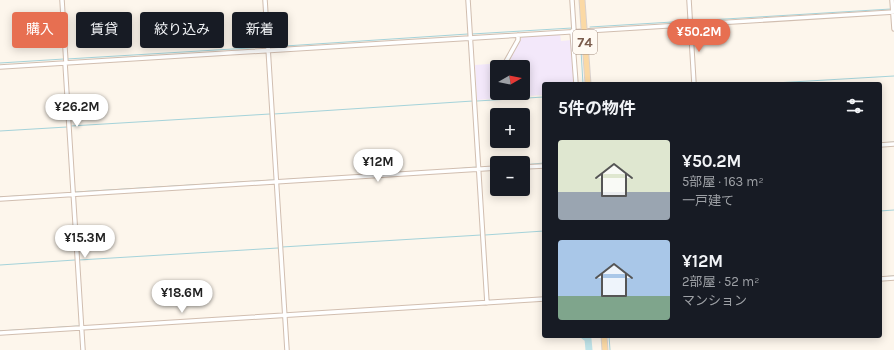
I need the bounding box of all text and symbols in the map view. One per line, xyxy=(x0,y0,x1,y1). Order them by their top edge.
chip: 購入 xyxy=(12,12,68,48)
chip: 賃貸 xyxy=(76,12,132,48)
chip: 絞り込み xyxy=(140,12,224,48)
chip: 新着 xyxy=(232,12,288,48)
pin: ¥50.2M xyxy=(666,19,732,53)
text: ¥50.2M xyxy=(676,24,722,39)
road number: 74 xyxy=(573,30,597,54)
north arrow xyxy=(490,60,530,100)
map controls xyxy=(490,60,530,196)
pin: ¥26.2M xyxy=(44,94,110,128)
icon: filters xyxy=(844,95,866,117)
text: 5件の物件 xyxy=(558,98,636,118)
text: ¥26.2M xyxy=(54,99,100,114)
button: + xyxy=(490,108,530,148)
pin: ¥12M xyxy=(354,149,402,183)
text: ¥50.2M xyxy=(682,151,741,171)
text: ¥12M xyxy=(362,154,394,169)
button: − xyxy=(490,156,530,196)
icon: home xyxy=(590,156,638,204)
text: 5部屋 · 163 m² xyxy=(682,174,764,189)
text: 一戸建て xyxy=(682,193,734,208)
pin: ¥15.3M xyxy=(52,225,118,259)
text: ¥15.3M xyxy=(64,230,106,245)
text: ¥12M xyxy=(682,251,723,271)
icon: home xyxy=(590,256,638,304)
text: 2部屋 · 52 m² xyxy=(682,274,759,289)
pin: ¥18.6M xyxy=(149,280,215,314)
text: ¥18.6M xyxy=(161,285,203,300)
text: マンション xyxy=(682,293,747,308)

